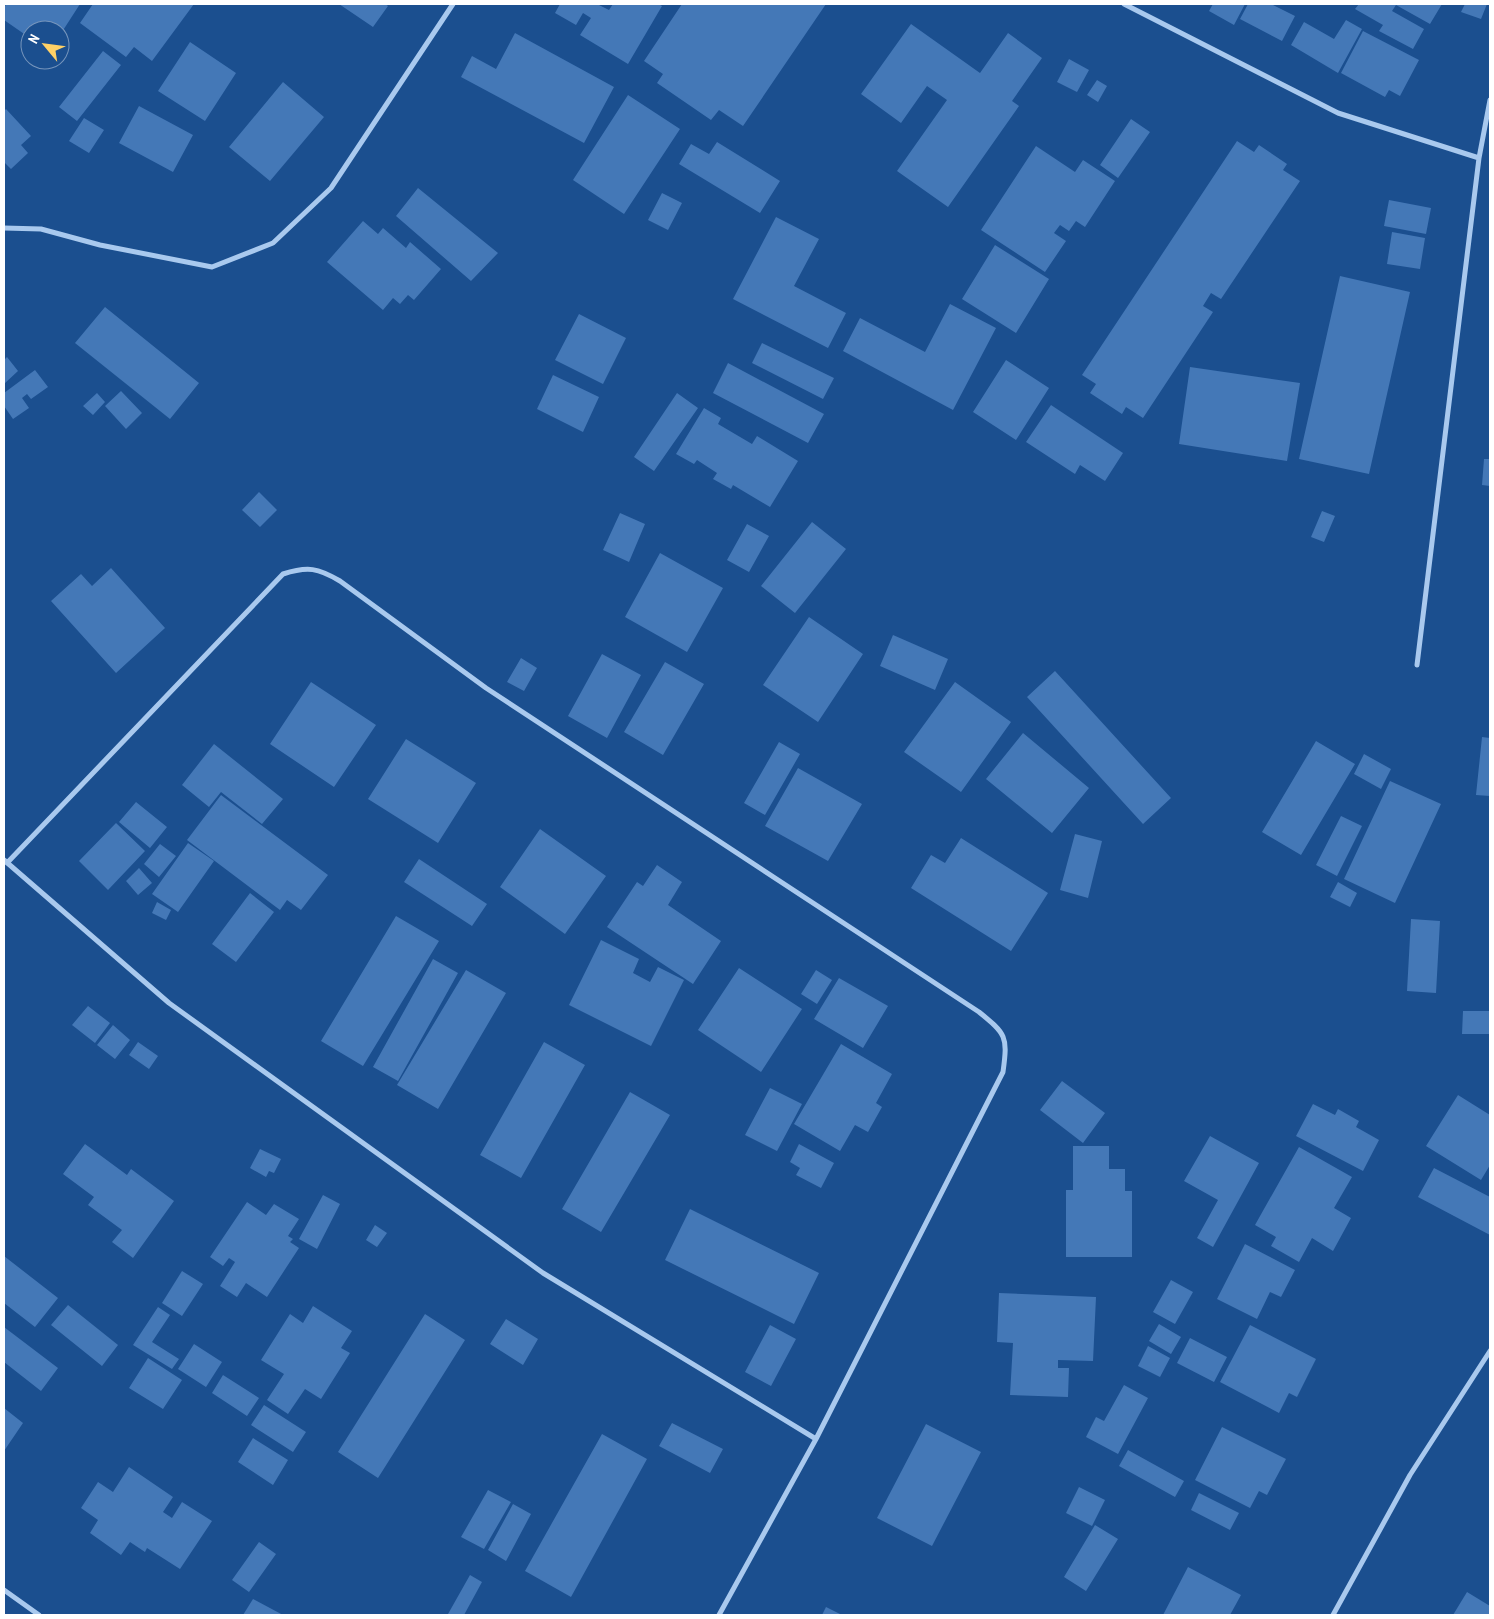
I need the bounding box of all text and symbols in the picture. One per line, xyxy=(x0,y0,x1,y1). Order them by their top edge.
north arrow xyxy=(20,20,70,70)
text: N xyxy=(24,31,43,46)

